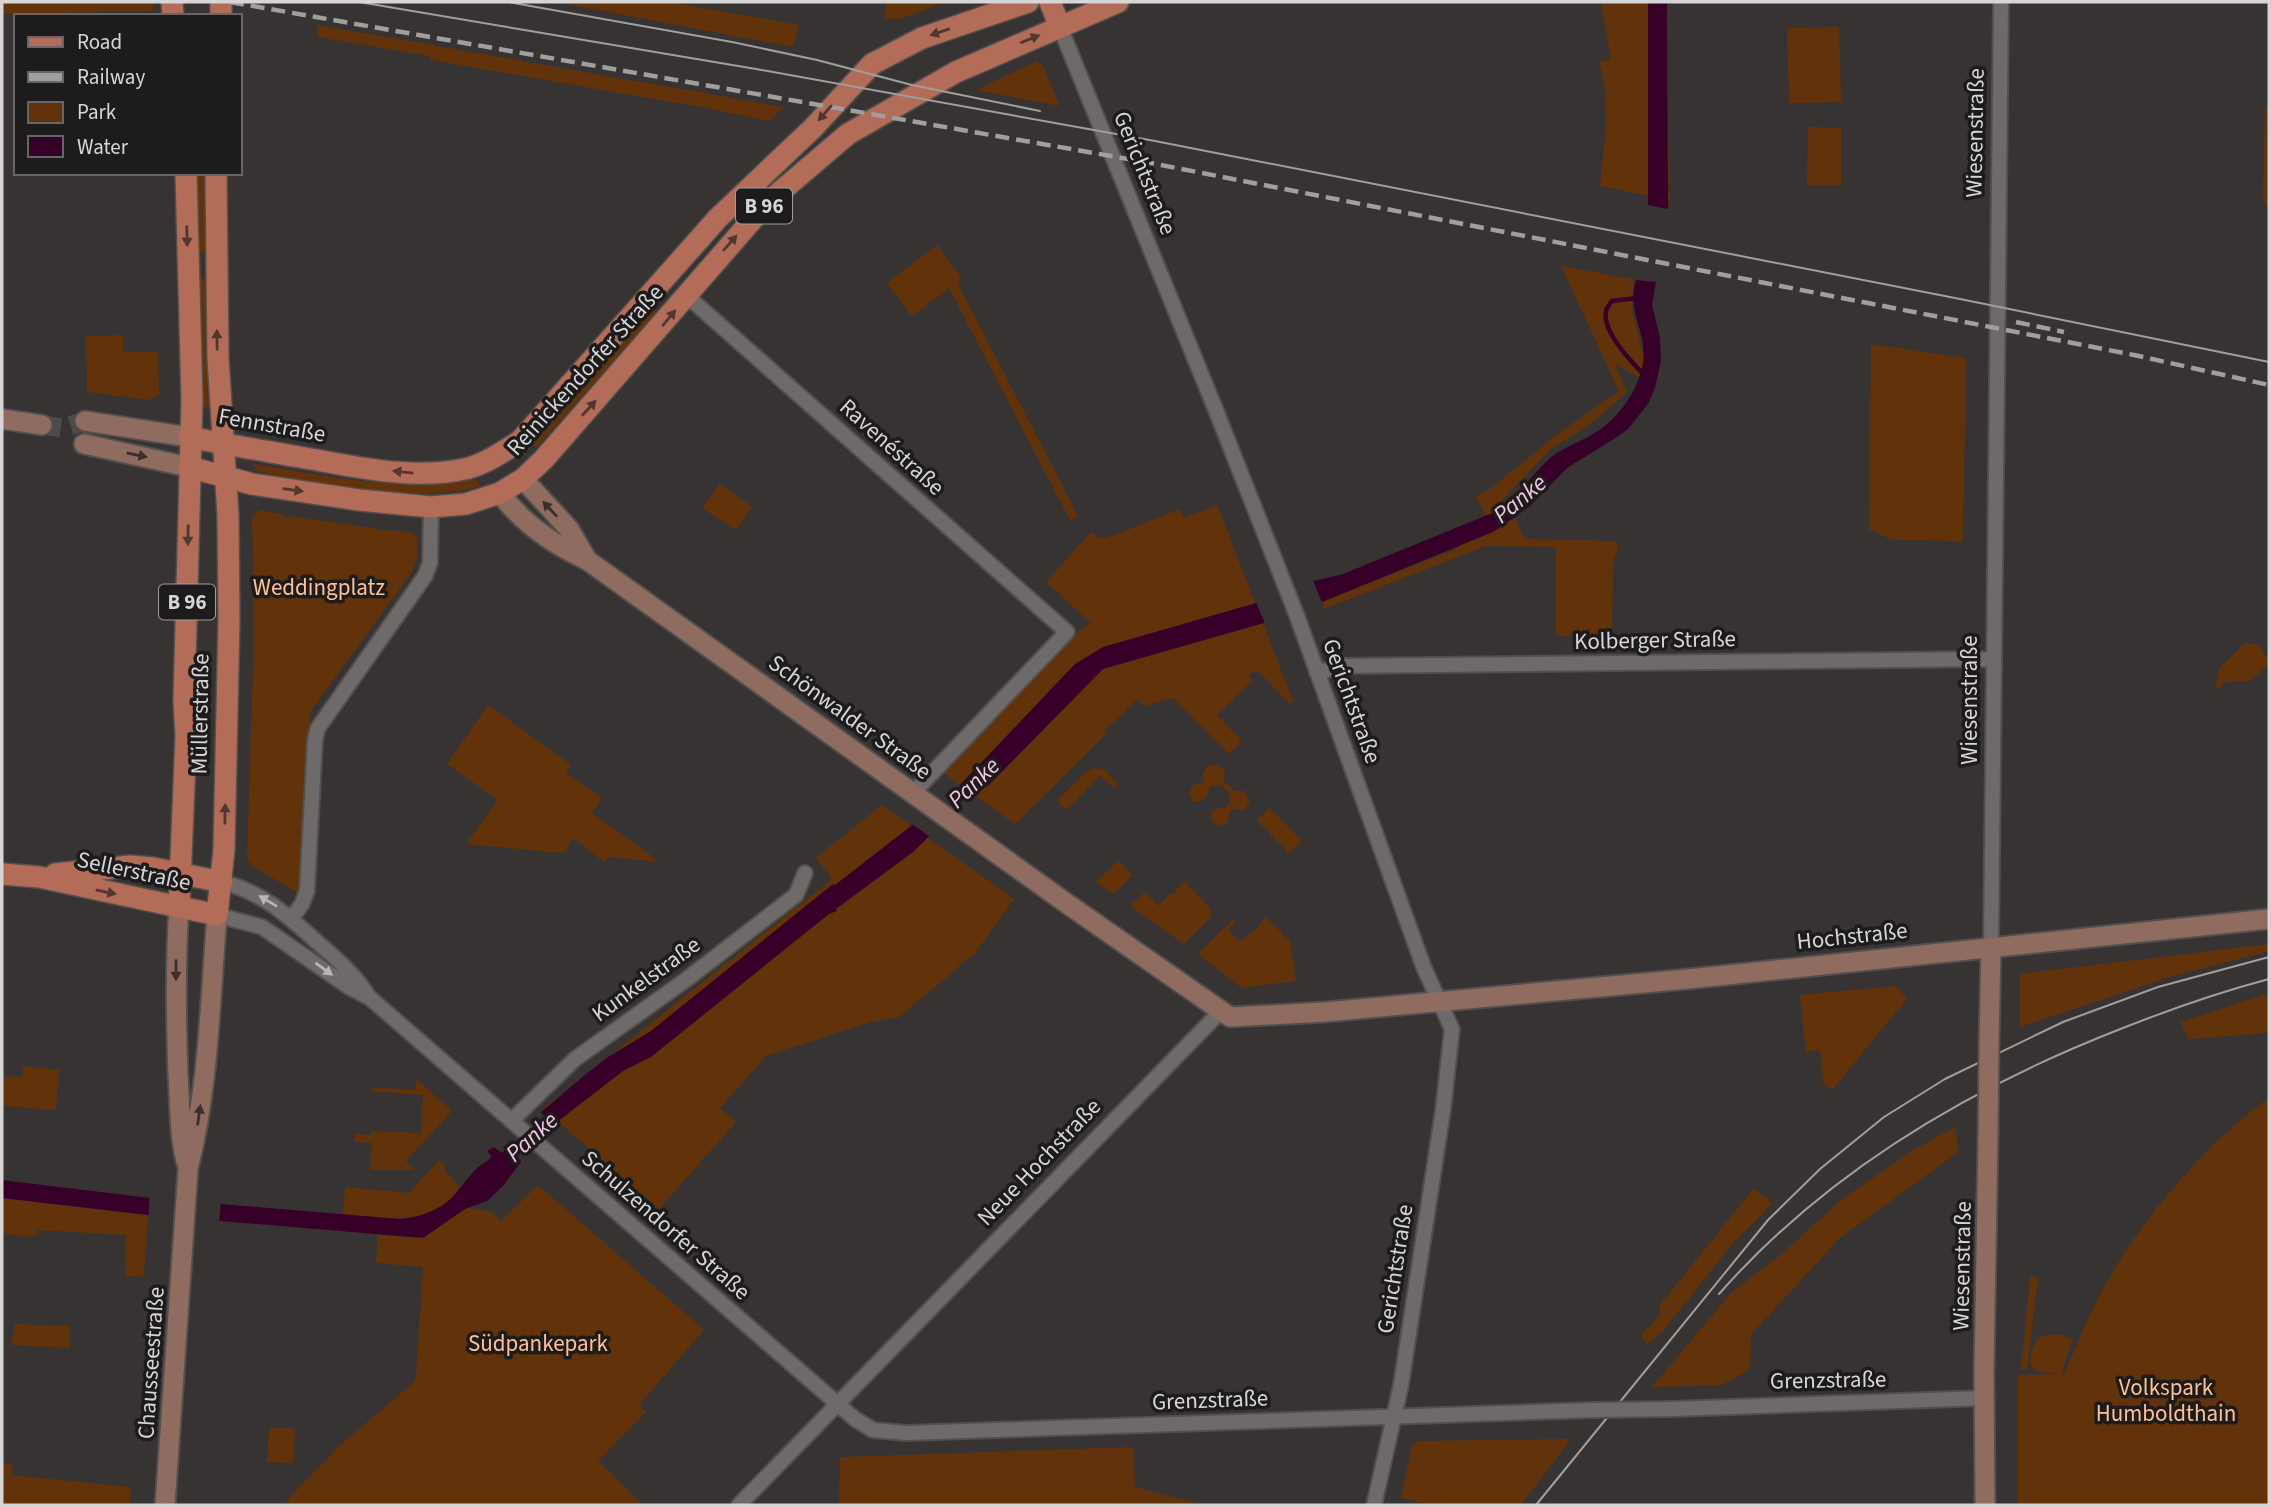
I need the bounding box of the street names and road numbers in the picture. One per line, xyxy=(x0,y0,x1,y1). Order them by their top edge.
street label: Wiesenstraße xyxy=(1957,68,1993,198)
street label: Gerichtstraße xyxy=(1105,106,1185,240)
road number: B 96 xyxy=(736,188,792,224)
street label: Reinickendorfer Straße xyxy=(499,277,671,463)
street label: Ravenéstraße xyxy=(832,391,952,503)
street label: Fennstraße xyxy=(216,399,328,451)
road number: B 96 xyxy=(159,584,215,620)
street label: Kolberger Straße xyxy=(1574,622,1736,658)
street label: Gerichtstraße xyxy=(1314,634,1390,768)
street label: Wiesenstraße xyxy=(1953,635,1986,765)
street label: Schönwalder Straße xyxy=(762,647,938,787)
street label: Müllerstraße xyxy=(182,653,218,775)
street label: Sellerstraße xyxy=(74,843,194,899)
street label: Hochstraße xyxy=(1795,914,1909,958)
street label: Kunkelstraße xyxy=(585,928,707,1030)
street label: Neue Hochstraße xyxy=(970,1091,1108,1233)
street label: Schulzendorfer Straße xyxy=(574,1142,758,1308)
street label: Wiesenstraße xyxy=(1944,1201,1980,1331)
street label: Gerichtstraße xyxy=(1369,1202,1421,1336)
street label: Chausseestraße xyxy=(129,1286,173,1440)
street label: Grenzstraße xyxy=(1770,1362,1886,1398)
street label: Grenzstraße xyxy=(1151,1381,1269,1419)

